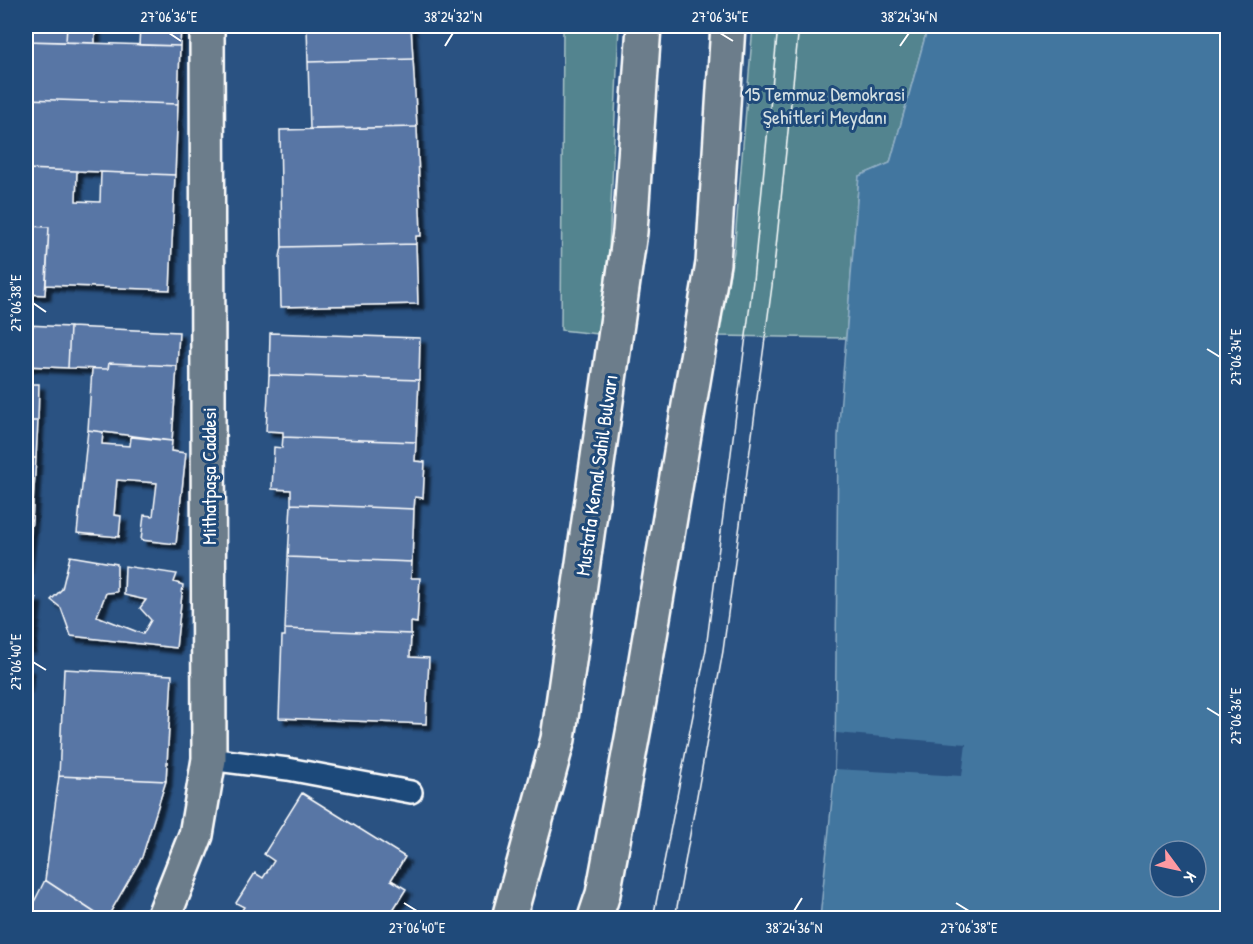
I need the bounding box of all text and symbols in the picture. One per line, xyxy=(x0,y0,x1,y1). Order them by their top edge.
text: 27°06'36"E xyxy=(141,6,198,27)
text: 38°24'32"N xyxy=(424,6,482,27)
text: 27°06'34"E xyxy=(692,6,749,27)
text: 38°24'34"N xyxy=(881,6,937,27)
park label: 15 Temmuz Demokrasi Şehitleri Meydanı xyxy=(744,80,906,130)
text: 27°06'38"E xyxy=(5,274,26,332)
text: 27°06'34"E xyxy=(1225,328,1246,385)
street label: Mustafa Kemal Sahil Bulvarı xyxy=(569,373,623,577)
street label: Mithatpaşa Caddesi xyxy=(195,407,222,545)
text: 27°06'40"E xyxy=(5,633,26,690)
text: 27°06'36"E xyxy=(1225,687,1246,744)
north arrow xyxy=(1148,839,1208,899)
text: K xyxy=(1179,868,1202,887)
text: 27°06'40"E xyxy=(389,917,446,938)
text: 38°24'36"N xyxy=(765,917,823,938)
text: 27°06'38"E xyxy=(940,917,998,938)

